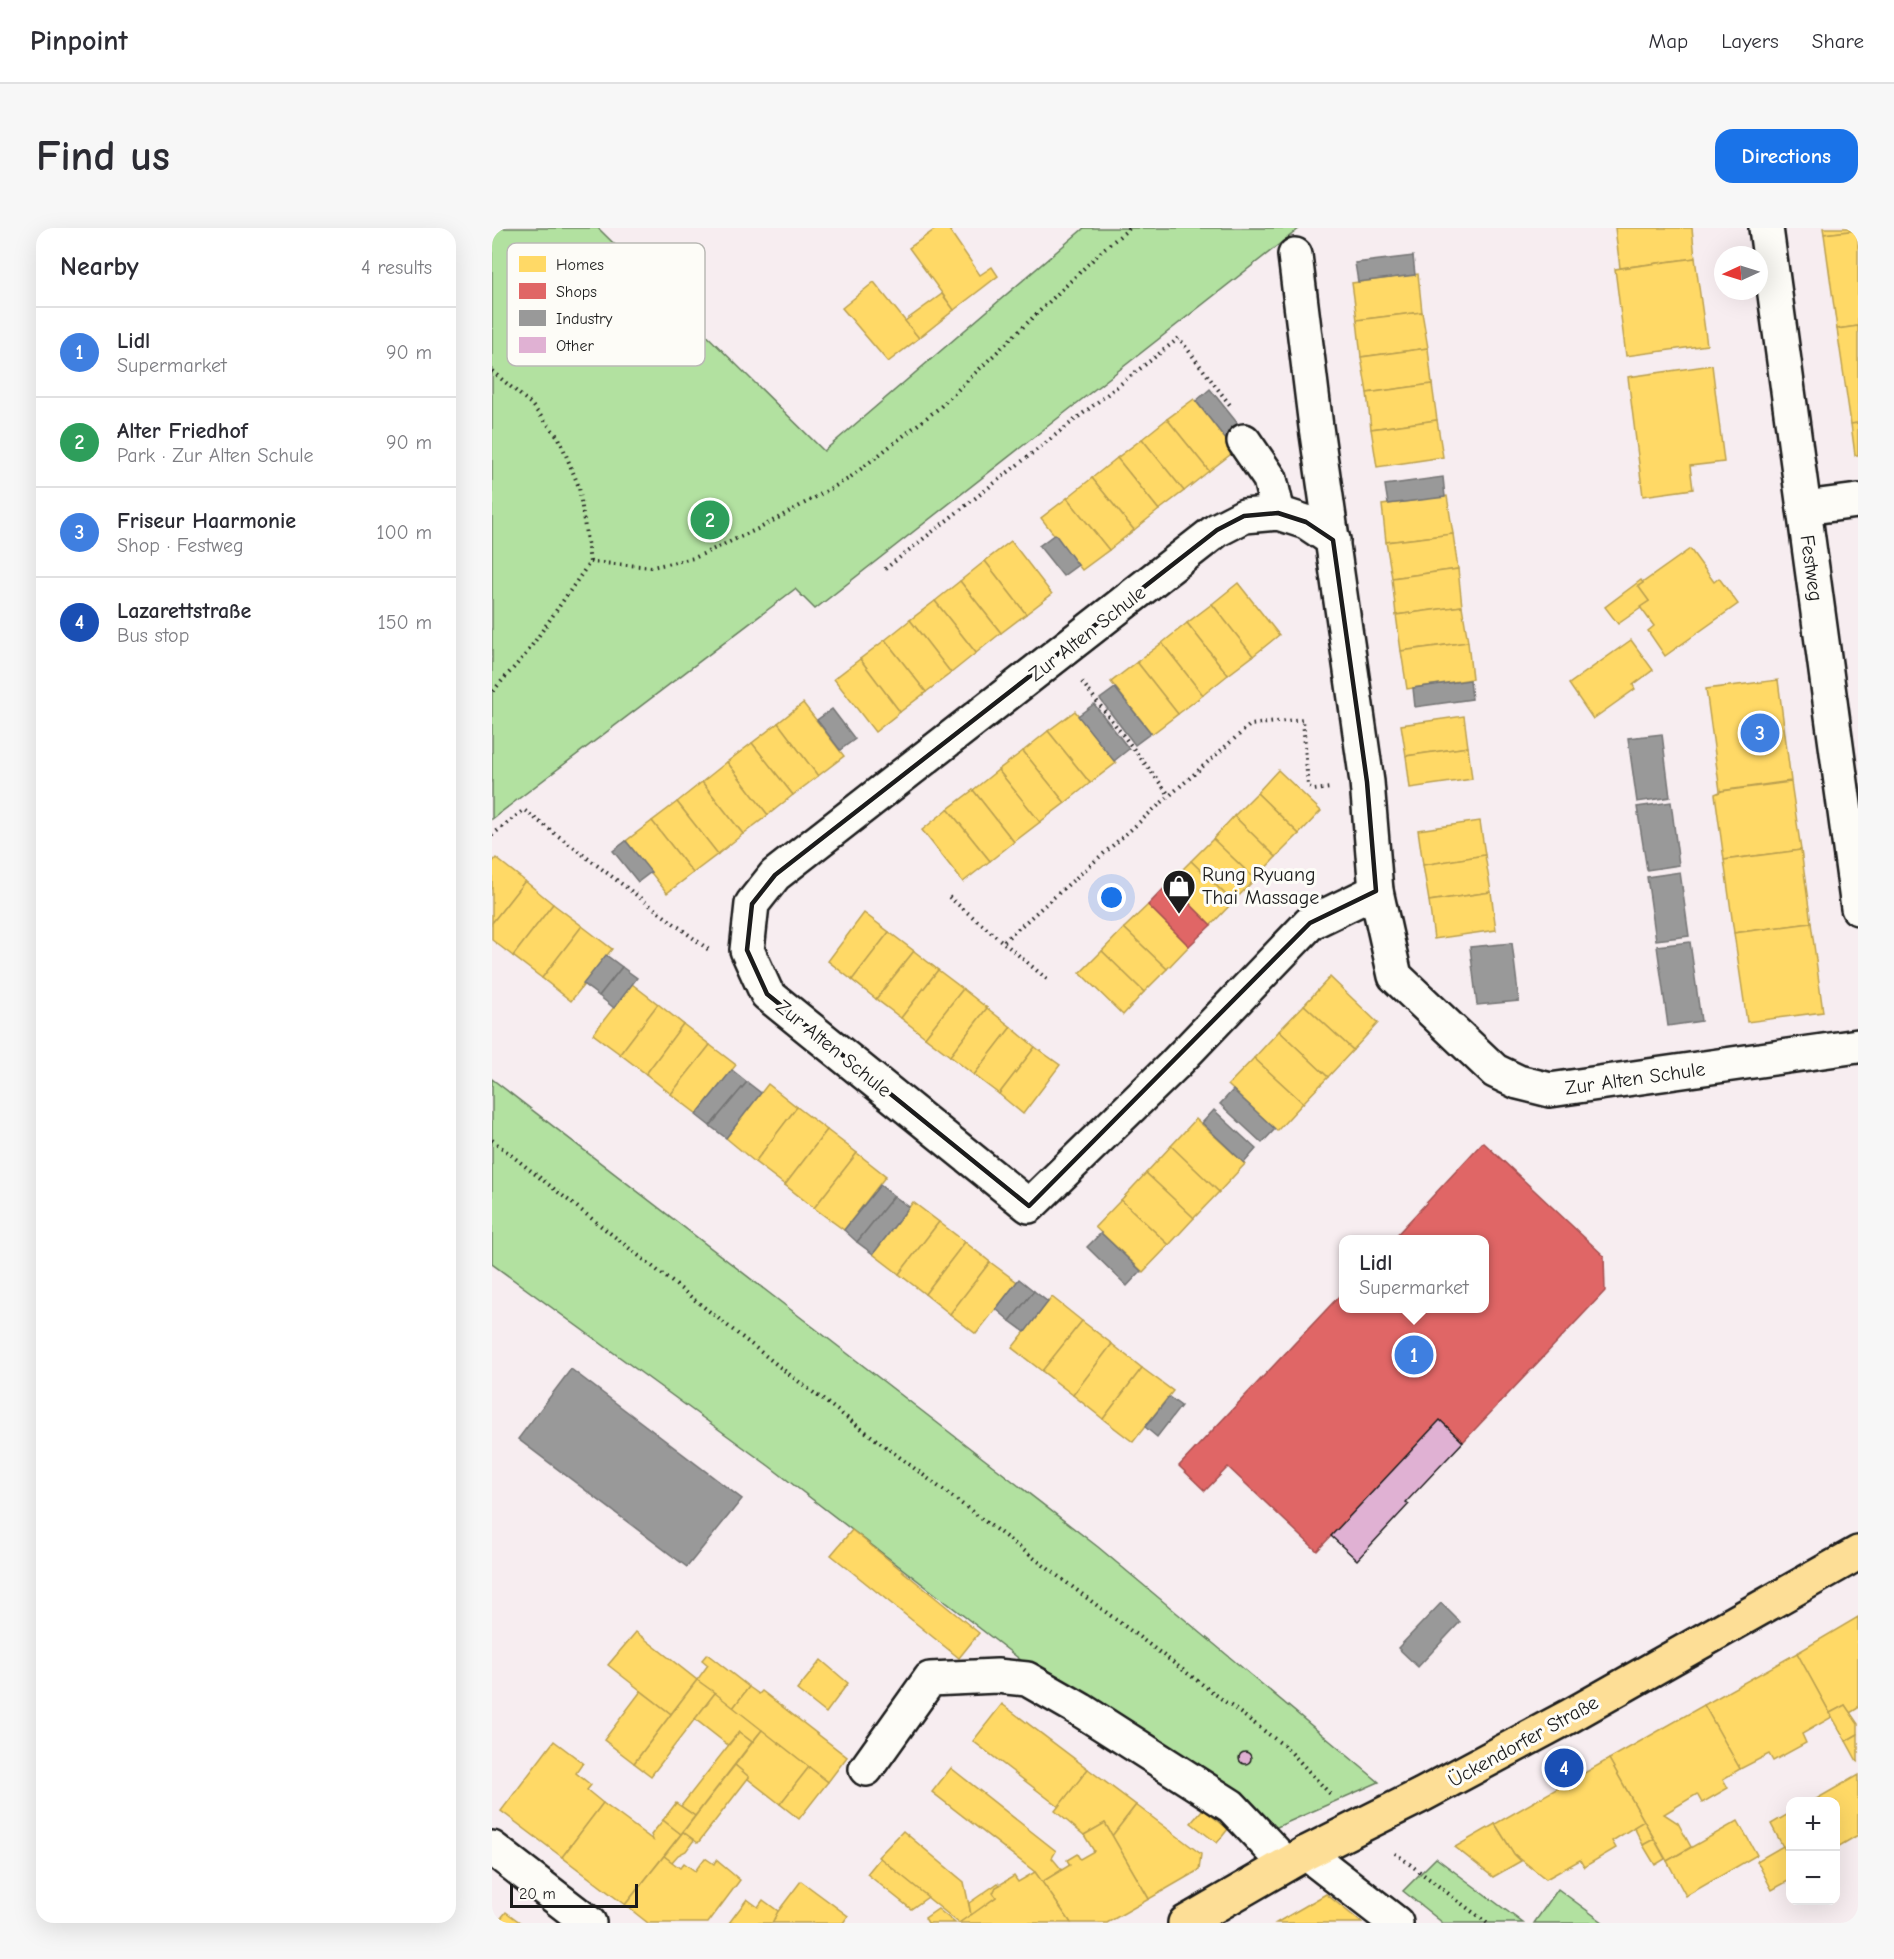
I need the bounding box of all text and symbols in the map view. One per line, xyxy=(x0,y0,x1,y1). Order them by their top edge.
text: Pinpoint xyxy=(30,25,128,57)
text: Map xyxy=(1649,29,1688,53)
text: Layers xyxy=(1721,29,1779,53)
text: Share xyxy=(1812,29,1864,53)
button: Directions xyxy=(1715,129,1858,183)
text: Find us xyxy=(36,132,170,181)
legend xyxy=(507,243,705,366)
north arrow xyxy=(1714,246,1768,300)
text: Nearby xyxy=(60,252,139,282)
text: 4 results xyxy=(361,256,432,279)
text: Homes xyxy=(556,256,604,274)
text: Shops xyxy=(556,283,597,301)
text: Industry xyxy=(556,310,613,328)
text: Lidl xyxy=(117,328,150,354)
text: Other xyxy=(556,337,594,355)
text: 1 xyxy=(76,341,83,364)
text: 90 m xyxy=(386,341,432,364)
text: Supermarket xyxy=(117,354,227,377)
text: Alter Friedhof xyxy=(117,418,248,444)
text: 2 xyxy=(75,431,84,454)
text: 90 m xyxy=(386,431,432,454)
text: Park · Zur Alten Schule xyxy=(117,444,314,467)
pin: 2 xyxy=(690,498,730,542)
text: Friseur Haarmonie xyxy=(117,508,296,534)
text: 3 xyxy=(75,521,84,544)
text: 100 m xyxy=(377,521,432,544)
street label: Festweg xyxy=(1795,533,1828,603)
text: Shop · Festweg xyxy=(117,534,244,557)
street label: Zur Alten Schule xyxy=(1025,581,1150,686)
text: Lazarettstraße xyxy=(117,598,251,624)
text: 4 xyxy=(75,611,84,634)
text: 150 m xyxy=(378,611,432,634)
text: Bus stop xyxy=(117,624,189,647)
pin: 3 xyxy=(1740,710,1780,756)
place label: Rung Ryuang Thai Massage xyxy=(1202,863,1319,909)
shop icon: Rung Ryuang Thai Massage xyxy=(1161,868,1197,915)
your location xyxy=(1097,883,1126,912)
street label: Zur Alten Schule xyxy=(772,995,896,1102)
street label: Zur Alten Schule xyxy=(1563,1057,1707,1100)
popup xyxy=(1339,1235,1489,1313)
text: Lidl xyxy=(1359,1250,1392,1276)
text: Supermarket xyxy=(1359,1276,1469,1299)
pin: 1 xyxy=(1394,1332,1434,1378)
street label: Ückendorfer Straße xyxy=(1444,1691,1602,1792)
pin: 4 xyxy=(1544,1746,1584,1790)
map controls xyxy=(1786,1797,1840,1905)
button: + xyxy=(1786,1797,1840,1851)
button: − xyxy=(1786,1851,1840,1905)
scale bar xyxy=(510,1881,638,1908)
text: 20 m xyxy=(519,1885,556,1903)

